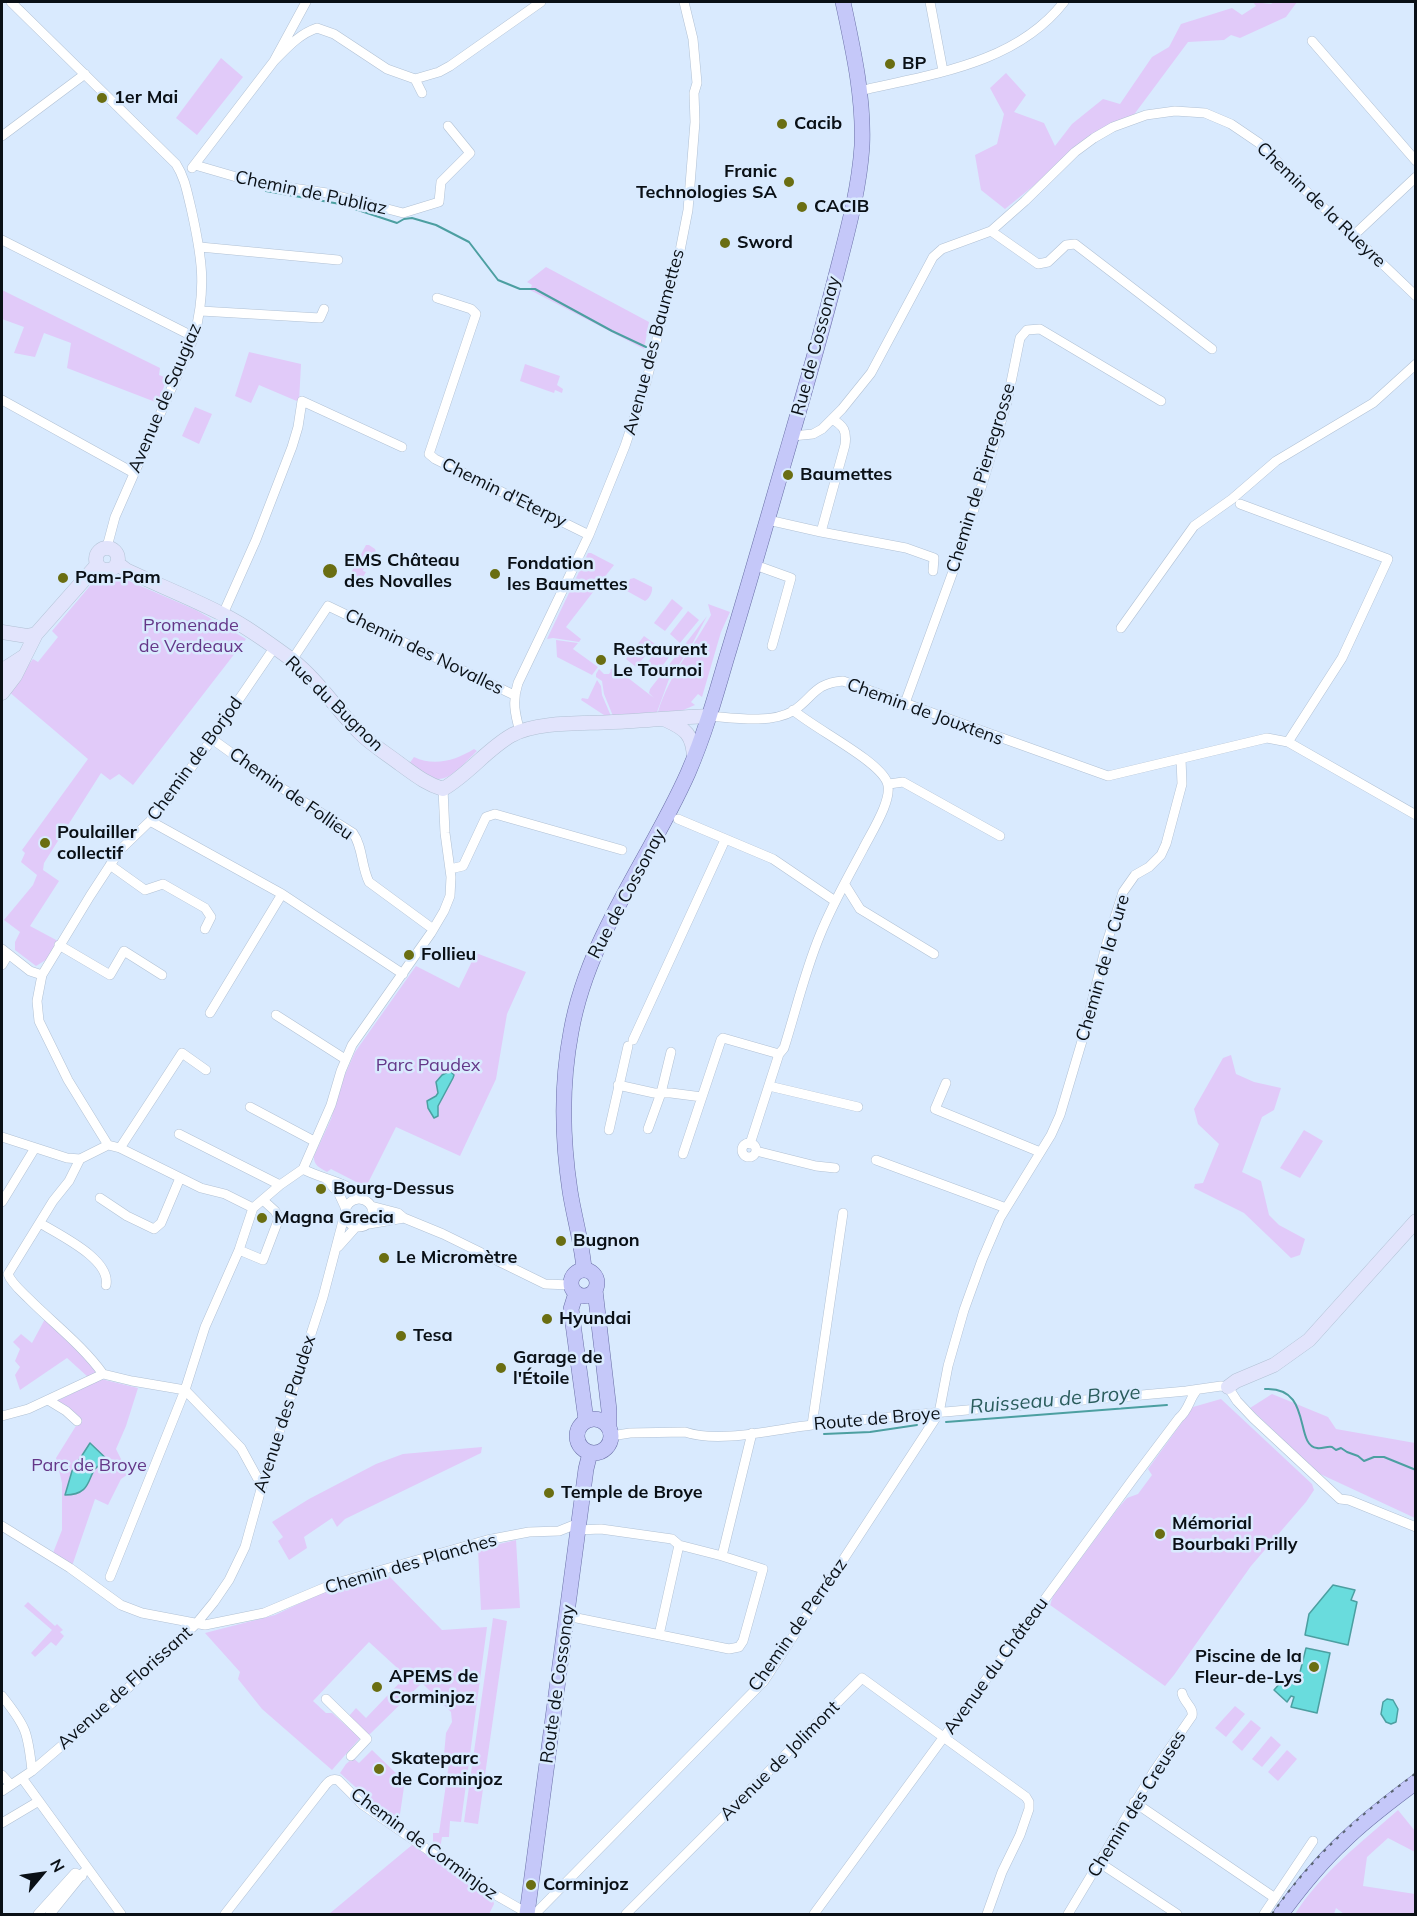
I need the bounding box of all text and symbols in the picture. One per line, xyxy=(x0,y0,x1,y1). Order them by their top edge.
place label: BP xyxy=(902,53,926,75)
marker: BP xyxy=(883,57,897,71)
place label: 1er Mai xyxy=(114,87,178,109)
marker: 1er Mai xyxy=(95,91,109,105)
place label: Cacib xyxy=(794,113,842,135)
marker: Cacib xyxy=(775,117,789,131)
street label: Chemin de la Rueyre xyxy=(1252,138,1390,272)
place label: Franic Technologies SA xyxy=(636,161,777,204)
street label: Chemin de Publiaz xyxy=(233,166,389,220)
marker: Franic Technologies SA xyxy=(782,175,796,189)
place label: CACIB xyxy=(814,196,869,218)
marker: CACIB xyxy=(795,200,809,214)
place label: Sword xyxy=(737,232,793,254)
marker: Sword xyxy=(718,236,732,250)
street label: Avenue des Baumettes xyxy=(619,247,689,437)
street label: Rue de Cossonay xyxy=(787,274,845,418)
street label: Avenue de Saugiaz xyxy=(124,320,206,476)
street label: Chemin de Pierregrosse xyxy=(942,381,1020,575)
street label: Chemin d'Eterpy xyxy=(438,453,570,533)
place label: Baumettes xyxy=(800,464,892,486)
marker: Baumettes xyxy=(781,468,795,482)
place label: EMS Château des Novalles xyxy=(344,550,460,592)
place label: Fondation les Baumettes xyxy=(507,553,628,596)
marker: EMS Château des Novalles xyxy=(321,562,339,580)
place label: Pam-Pam xyxy=(75,567,161,589)
marker: Fondation les Baumettes xyxy=(488,567,502,581)
marker: Pam-Pam xyxy=(56,571,70,585)
street label: Chemin des Novalles xyxy=(341,604,507,700)
park label: Promenade de Verdeaux xyxy=(139,615,243,658)
place label: Restaurent Le Tournoi xyxy=(613,639,707,682)
street label: Rue du Bugnon xyxy=(280,652,388,756)
marker: Restaurent Le Tournoi xyxy=(594,653,608,667)
street label: Chemin de Jouxtens xyxy=(844,674,1006,750)
street label: Chemin de Borjod xyxy=(143,693,247,825)
street label: Chemin de Follieu xyxy=(225,743,357,845)
place label: Poulailler collectif xyxy=(57,822,137,864)
street label: Rue de Cossonay xyxy=(584,826,670,962)
marker: Poulailler collectif xyxy=(38,836,52,850)
street label: Chemin de la Cure xyxy=(1072,892,1134,1044)
place label: Follieu xyxy=(421,944,476,966)
marker: Follieu xyxy=(402,948,416,962)
park label: Parc Paudex xyxy=(376,1055,480,1077)
place label: Bourg-Dessus xyxy=(333,1178,454,1200)
marker: Bourg-Dessus xyxy=(314,1182,328,1196)
place label: Magna Grecia xyxy=(274,1207,394,1229)
marker: Magna Grecia xyxy=(255,1211,269,1225)
place label: Bugnon xyxy=(573,1230,640,1252)
marker: Bugnon xyxy=(554,1234,568,1248)
place label: Le Micromètre xyxy=(396,1247,517,1269)
marker: Le Micromètre xyxy=(377,1251,391,1265)
place label: Hyundai xyxy=(559,1308,631,1330)
marker: Hyundai xyxy=(540,1312,554,1326)
place label: Tesa xyxy=(413,1325,453,1347)
marker: Tesa xyxy=(394,1329,408,1343)
street label: Avenue des Paudex xyxy=(249,1333,321,1495)
place label: Garage de l'Étoile xyxy=(513,1347,603,1390)
marker: Garage de l'Étoile xyxy=(494,1361,508,1375)
water label: Ruisseau de Broye xyxy=(969,1381,1141,1419)
street label: Route de Broye xyxy=(813,1403,941,1435)
park label: Parc de Broye xyxy=(31,1455,147,1477)
place label: Temple de Broye xyxy=(561,1482,703,1504)
marker: Temple de Broye xyxy=(542,1486,556,1500)
place label: Mémorial Bourbaki Prilly xyxy=(1172,1513,1298,1556)
marker: Mémorial Bourbaki Prilly xyxy=(1153,1527,1167,1541)
street label: Chemin des Planches xyxy=(323,1529,499,1599)
street label: Chemin de Perréaz xyxy=(744,1554,852,1696)
street label: Avenue du Château xyxy=(939,1593,1053,1739)
street label: Route de Cossonay xyxy=(536,1603,580,1765)
street label: Avenue de Florissant xyxy=(53,1622,197,1754)
place label: Piscine de la Fleur-de-Lys xyxy=(1195,1646,1302,1688)
marker: Piscine de la Fleur-de-Lys xyxy=(1307,1660,1321,1674)
place label: APEMS de Corminjoz xyxy=(389,1666,478,1708)
marker: APEMS de Corminjoz xyxy=(370,1680,384,1694)
street label: Avenue de Jolimont xyxy=(716,1697,844,1825)
street label: Chemin des Creuses xyxy=(1083,1727,1191,1881)
place label: Skateparc de Corminjoz xyxy=(391,1748,503,1790)
marker: Skateparc de Corminjoz xyxy=(372,1762,386,1776)
street label: Chemin de Corminjoz xyxy=(346,1783,502,1905)
north arrow xyxy=(12,1844,72,1904)
text: N xyxy=(46,1855,69,1875)
place label: Corminjoz xyxy=(543,1874,629,1896)
marker: Corminjoz xyxy=(524,1878,538,1892)

